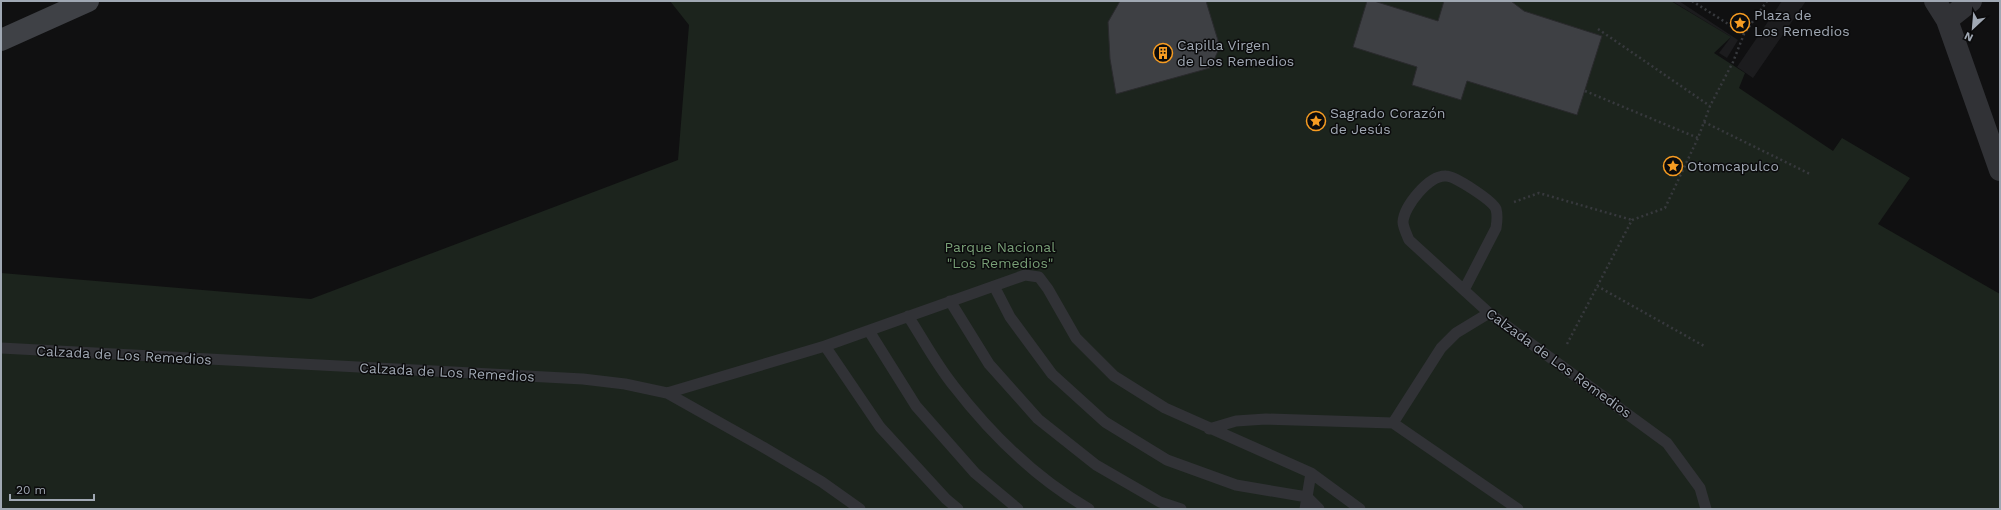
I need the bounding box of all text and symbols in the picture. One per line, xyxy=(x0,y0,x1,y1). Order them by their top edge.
place label: Plaza de Los Remedios xyxy=(1754,7,1850,39)
north arrow xyxy=(1953,8,1993,48)
place icon: Plaza de Los Remedios xyxy=(1729,12,1751,34)
text: N xyxy=(1962,29,1975,44)
place label: Capilla Virgen de Los Remedios xyxy=(1177,37,1294,69)
building icon: Capilla Virgen de Los Remedios xyxy=(1152,42,1174,64)
place label: Sagrado Corazón de Jesús xyxy=(1330,105,1445,137)
place icon: Sagrado Corazón de Jesús xyxy=(1305,110,1327,132)
place icon: Otomcapulco xyxy=(1662,155,1684,177)
place label: Otomcapulco xyxy=(1687,158,1779,174)
park label: Parque Nacional "Los Remedios" xyxy=(944,239,1056,271)
street label: Calzada de Los Remedios xyxy=(1483,305,1635,421)
street label: Calzada de Los Remedios xyxy=(36,342,212,368)
street label: Calzada de Los Remedios xyxy=(359,359,535,385)
scale bar xyxy=(10,476,94,502)
text: 20 m xyxy=(16,483,46,497)

